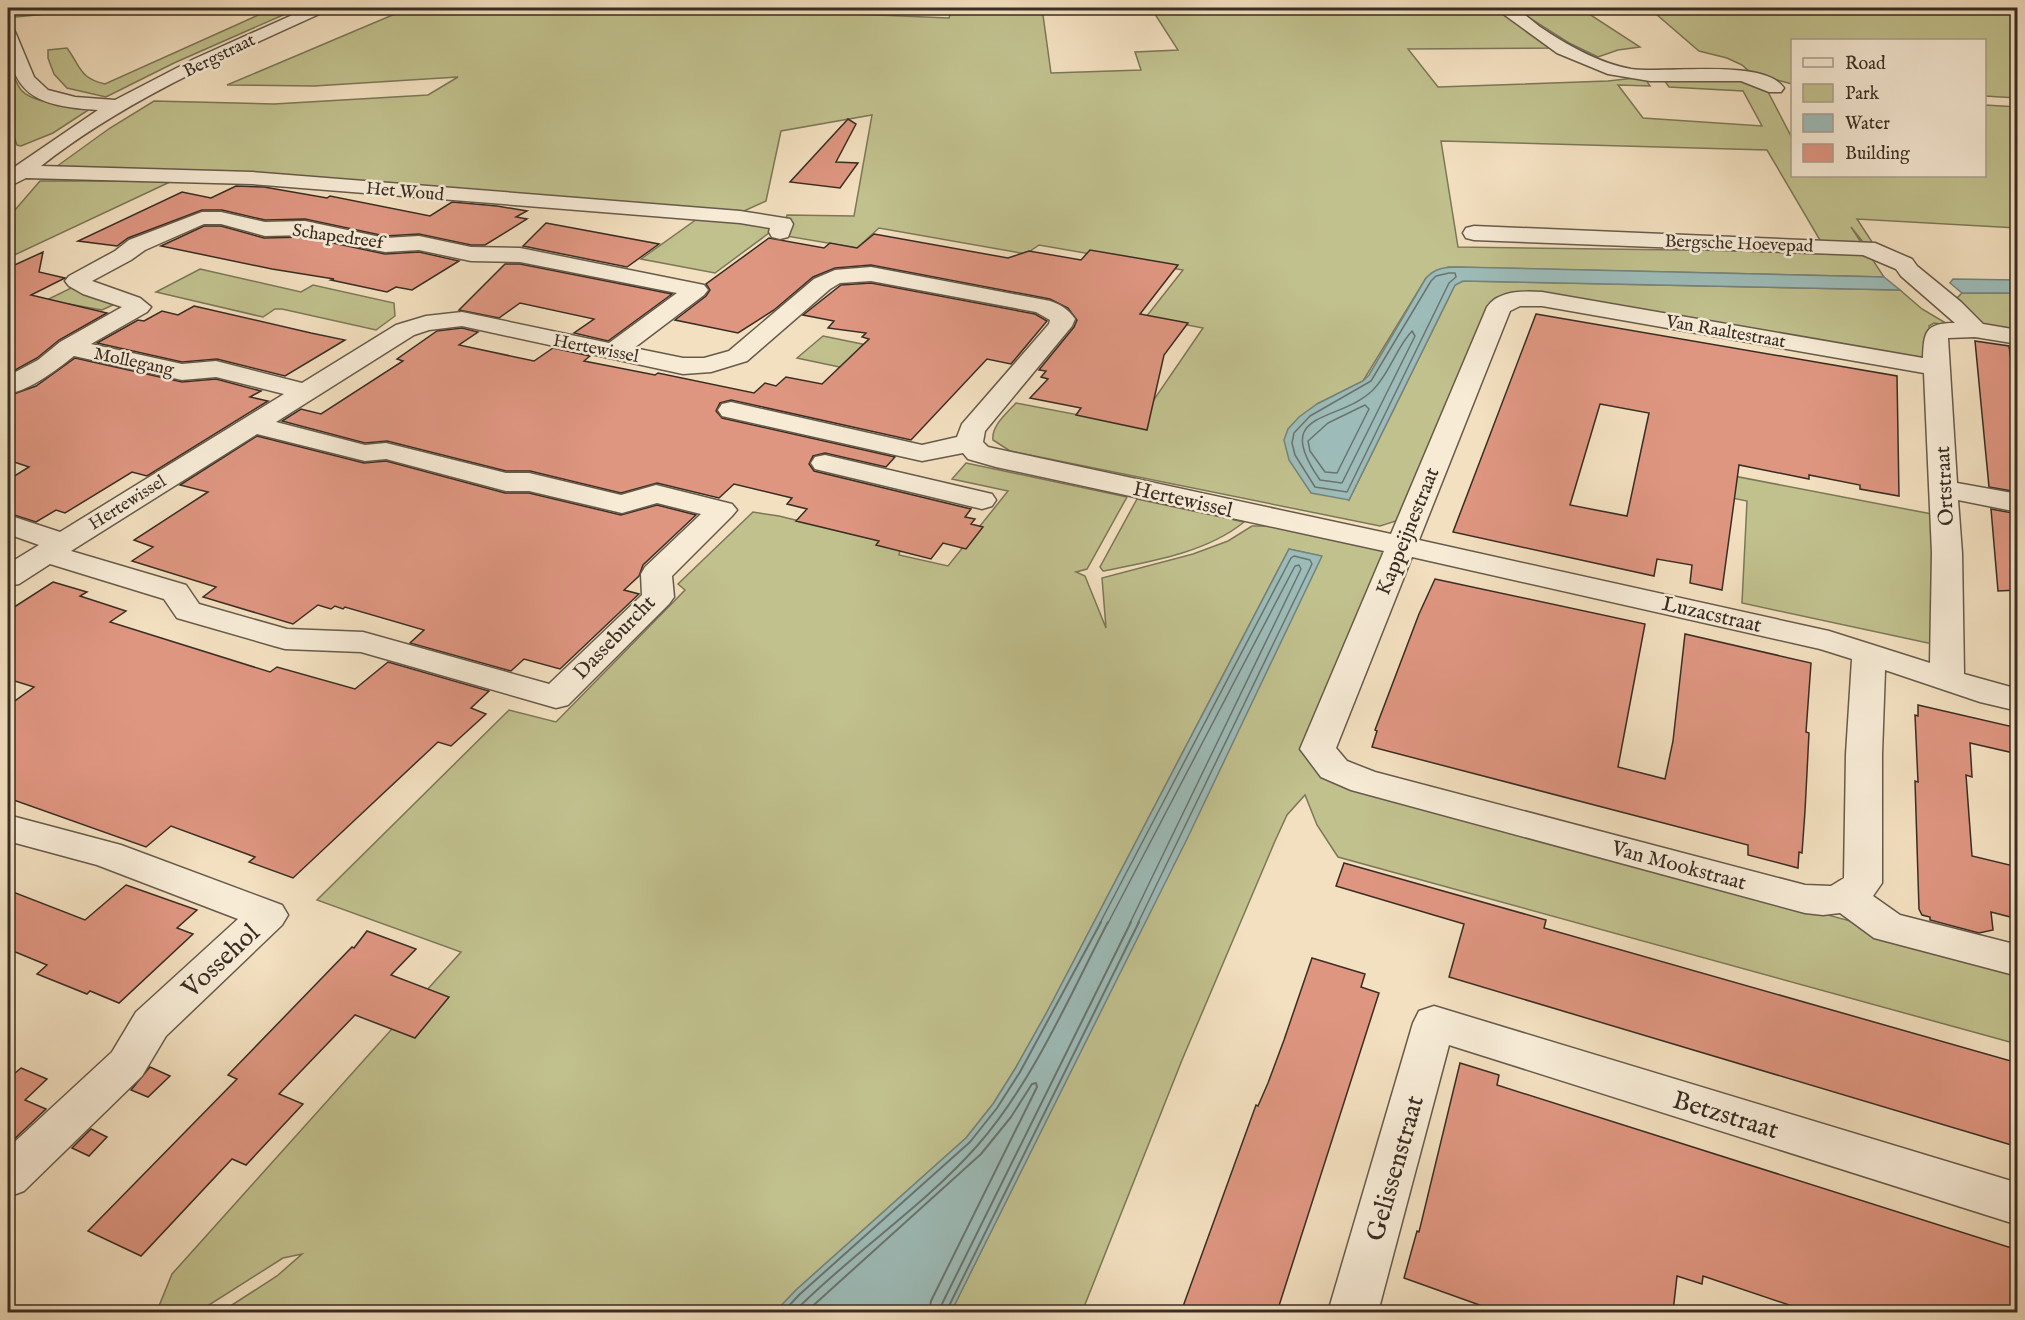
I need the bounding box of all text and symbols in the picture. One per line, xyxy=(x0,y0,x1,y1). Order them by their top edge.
street label: Bergstraat xyxy=(180,29,259,84)
legend xyxy=(1791,39,1986,177)
text: Road xyxy=(1845,53,1886,76)
text: Park xyxy=(1845,83,1880,106)
text: Water xyxy=(1845,113,1890,136)
text: Building xyxy=(1845,143,1910,166)
street label: Het Woud xyxy=(365,178,445,207)
street label: Schapedreef xyxy=(291,220,388,256)
street label: Bergsche Hoevepad xyxy=(1664,230,1814,259)
street label: Van Raaltestraat xyxy=(1663,310,1787,354)
street label: Hertewissel xyxy=(551,330,641,369)
street label: Mollegang xyxy=(92,343,176,382)
street label: Ortstraat xyxy=(1930,445,1961,527)
street label: Kappeijnestraat xyxy=(1370,464,1446,600)
street label: Hertewissel xyxy=(85,470,171,536)
street label: Hertewissel xyxy=(1130,476,1235,525)
street label: Dasseburcht xyxy=(568,590,662,686)
street label: Luzacstraat xyxy=(1659,591,1764,640)
street label: Van Mookstraat xyxy=(1607,835,1749,897)
street label: Vossehol xyxy=(174,916,268,1006)
street label: Betzstraat xyxy=(1669,1084,1783,1147)
street label: Gelissenstraat xyxy=(1359,1092,1432,1245)

